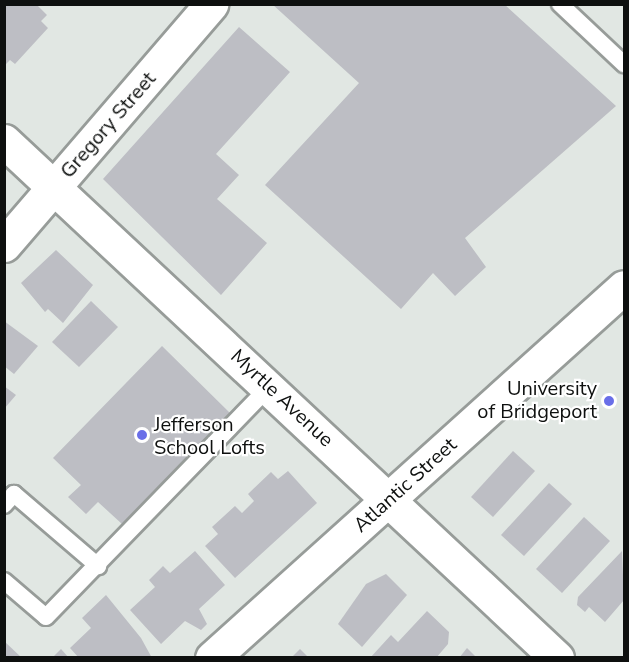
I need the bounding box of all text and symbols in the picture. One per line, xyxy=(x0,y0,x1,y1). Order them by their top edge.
street label: Gregory Street xyxy=(55,67,161,183)
street label: Myrtle Avenue xyxy=(226,344,338,452)
place label: University of Bridgeport xyxy=(477,377,597,424)
marker: University of Bridgeport xyxy=(602,394,616,408)
place label: Jefferson School Lofts xyxy=(154,412,265,459)
marker: Jefferson School Lofts xyxy=(135,428,149,442)
street label: Atlantic Street xyxy=(349,433,461,537)

